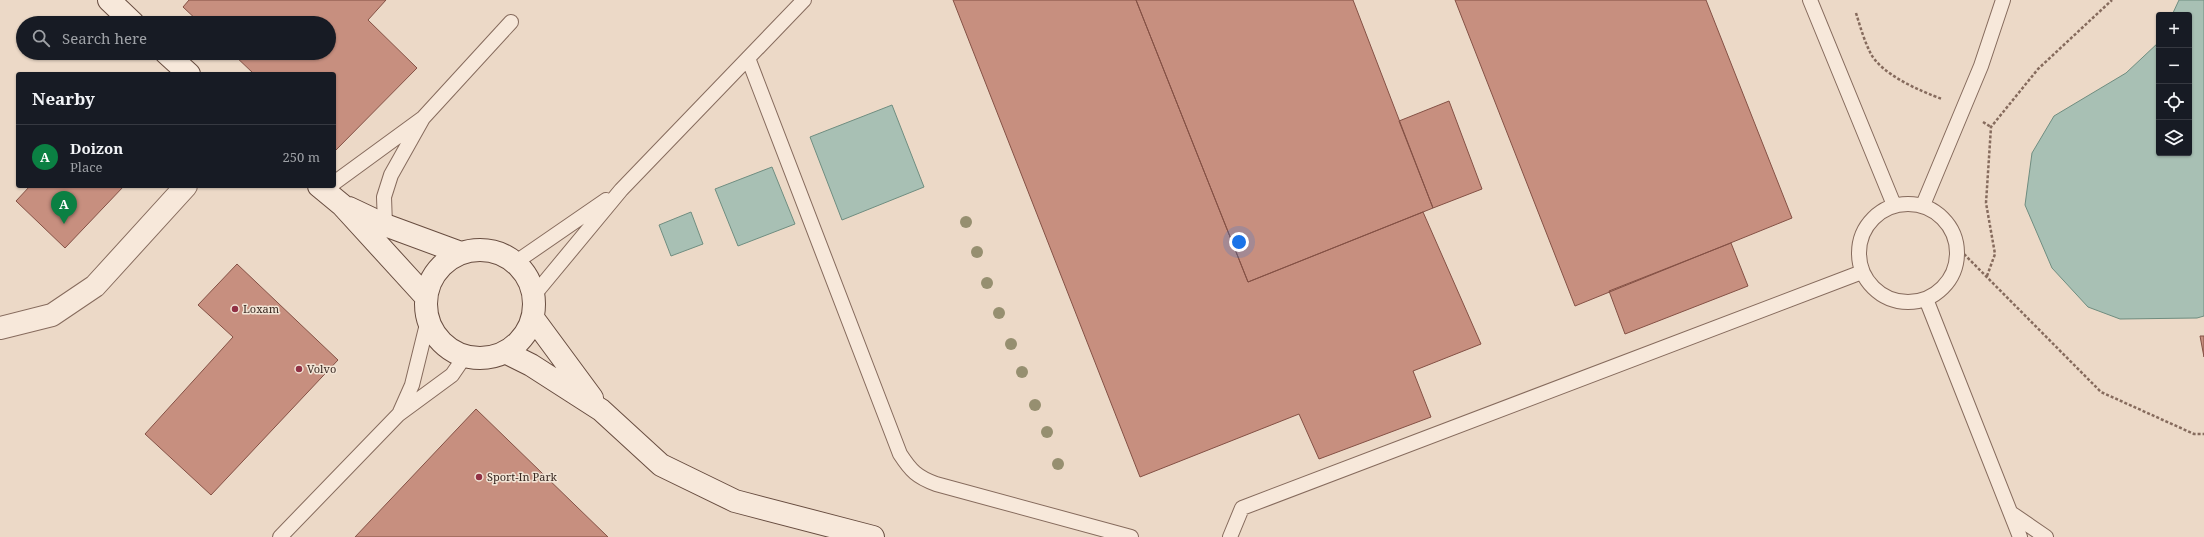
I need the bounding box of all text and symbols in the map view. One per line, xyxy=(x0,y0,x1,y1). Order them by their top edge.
map controls xyxy=(2156,12,2192,156)
button: + xyxy=(2156,12,2192,48)
search box xyxy=(16,16,336,60)
icon: search xyxy=(30,27,52,49)
text: Search here xyxy=(62,28,147,48)
button: − xyxy=(2156,48,2192,84)
button: locate xyxy=(2156,84,2192,120)
text: Nearby xyxy=(32,87,95,110)
button: layers xyxy=(2156,120,2192,156)
text: Doizon xyxy=(70,138,123,158)
text: A xyxy=(40,148,50,166)
text: 250 m xyxy=(283,148,320,166)
text: Place xyxy=(70,158,103,176)
pin: A xyxy=(51,191,77,224)
your location xyxy=(1229,232,1249,252)
place label: Loxam xyxy=(243,301,280,316)
marker: Loxam xyxy=(230,304,240,314)
place label: Volvo xyxy=(307,361,336,376)
marker: Volvo xyxy=(294,364,304,374)
place label: Sport-In Park xyxy=(487,469,558,484)
marker: Sport-In Park xyxy=(474,472,484,482)

